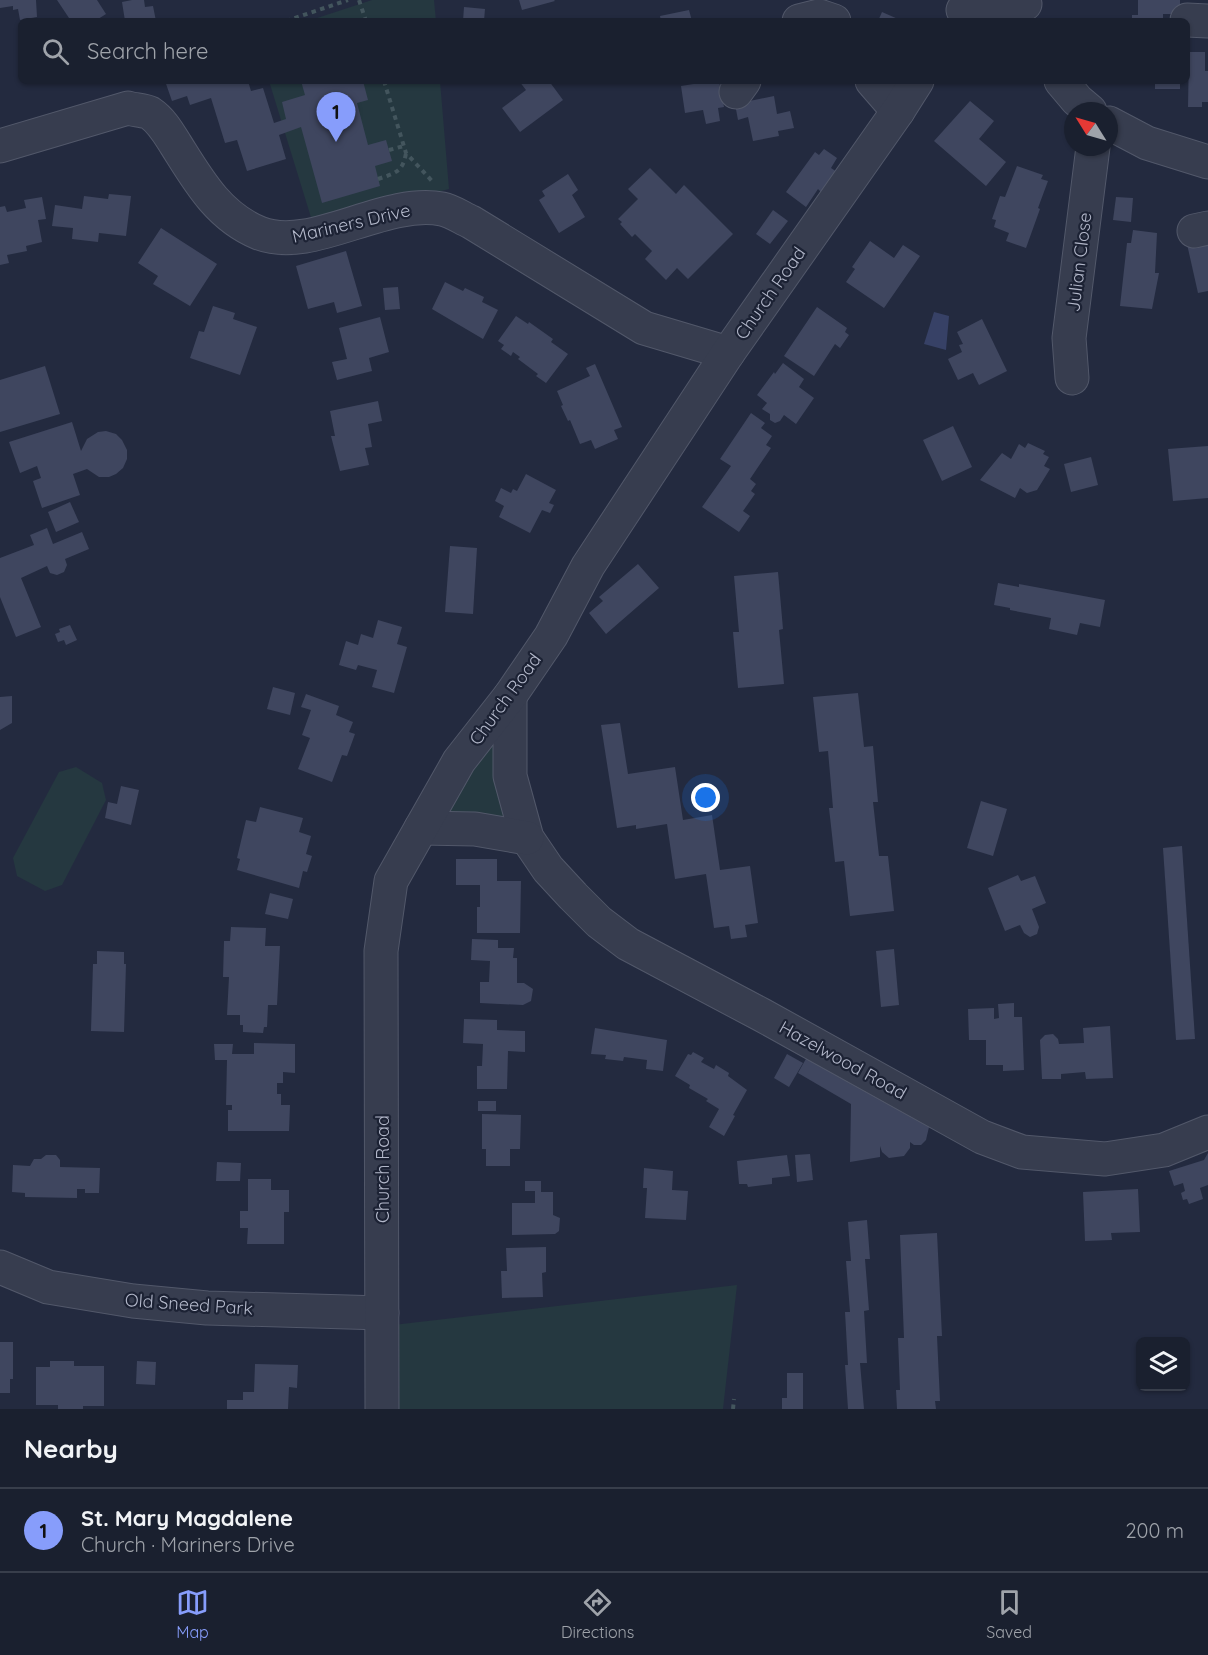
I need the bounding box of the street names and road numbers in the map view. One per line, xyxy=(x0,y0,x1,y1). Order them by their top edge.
street label: Mariners Drive xyxy=(290,198,412,248)
street label: Julian Close xyxy=(1061,211,1097,313)
street label: Church Road xyxy=(730,242,810,344)
street label: Church Road xyxy=(464,649,546,749)
street label: Hazelwood Road xyxy=(775,1015,911,1105)
street label: Church Road xyxy=(371,1115,394,1223)
street label: Old Sneed Park xyxy=(124,1288,254,1320)

